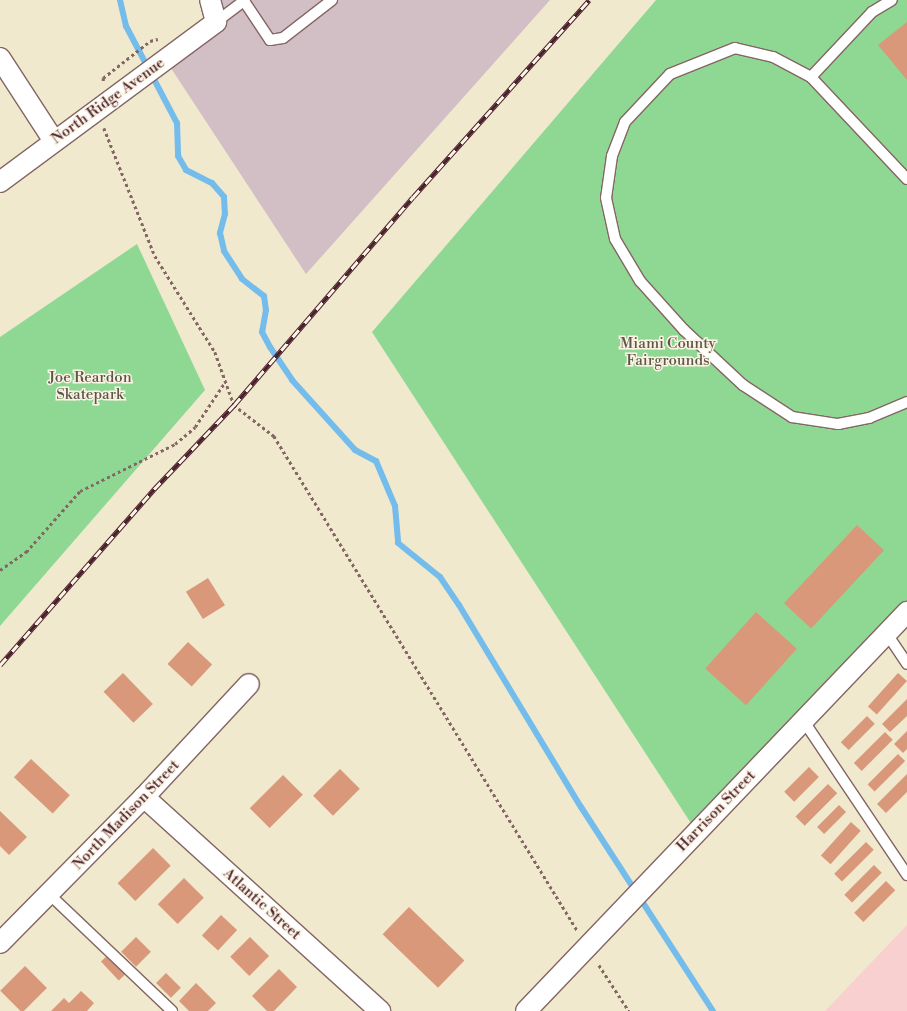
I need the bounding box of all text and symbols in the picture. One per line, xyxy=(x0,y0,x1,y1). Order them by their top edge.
street label: North Ridge Avenue xyxy=(48,54,168,148)
park label: Miami County Fairgrounds xyxy=(620,334,716,369)
park label: Joe Reardon Skatepark xyxy=(48,368,132,403)
street label: North Madison Street xyxy=(69,756,183,874)
street label: Harrison Street xyxy=(673,767,759,855)
street label: Atlantic Street xyxy=(219,864,305,944)

